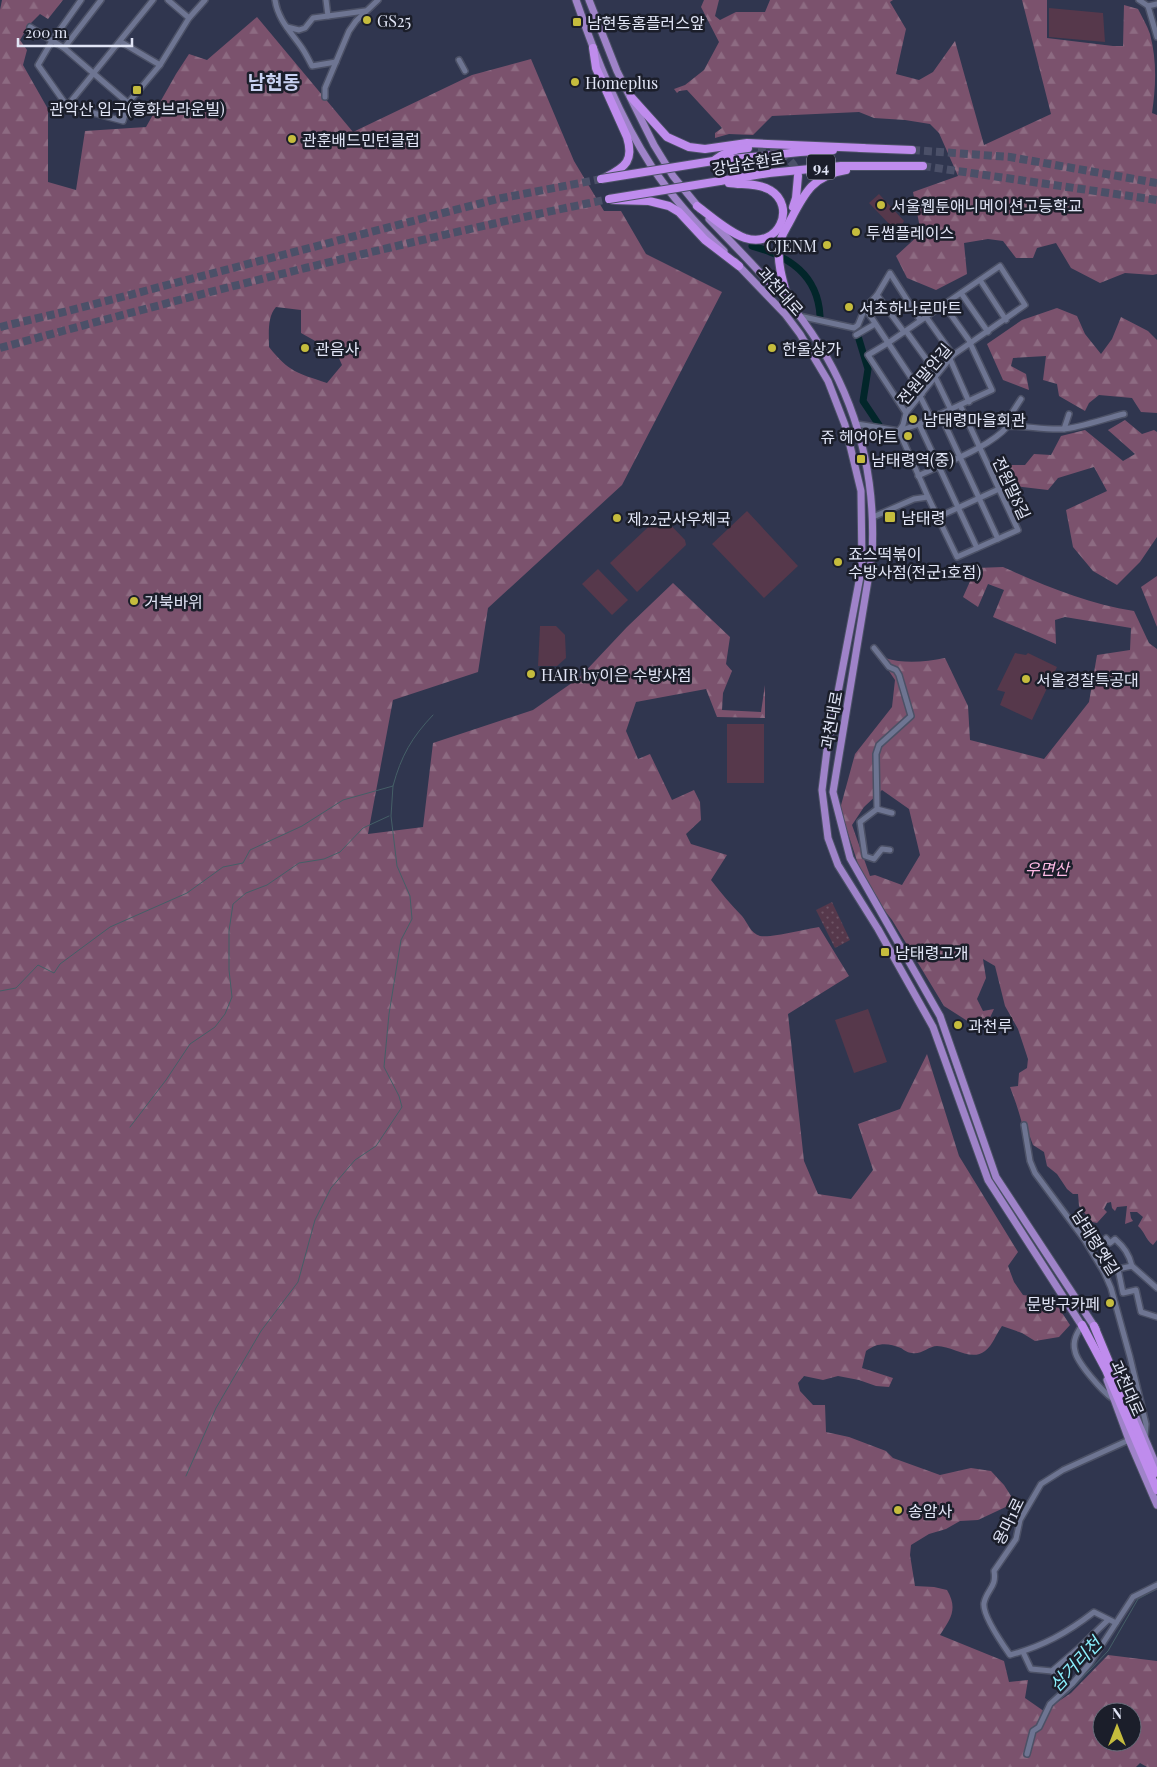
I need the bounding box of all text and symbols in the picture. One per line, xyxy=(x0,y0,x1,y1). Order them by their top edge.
place label: GS25 xyxy=(377,10,411,31)
place label: 남현동홈플러스앞 xyxy=(587,12,705,33)
marker: GS25 xyxy=(361,14,373,26)
scale bar xyxy=(18,15,131,47)
marker: 남현동홈플러스앞 xyxy=(571,16,583,28)
text: 200 m xyxy=(25,22,68,42)
district label: 남현동 xyxy=(248,68,300,94)
place label: Homeplus xyxy=(585,72,658,93)
marker: Homeplus xyxy=(569,76,581,88)
marker: 관악산 입구(흥화브라운빌) xyxy=(131,84,143,96)
place label: 관악산 입구(흥화브라운빌) xyxy=(49,98,225,119)
place label: 관훈배드민턴클럽 xyxy=(302,129,420,150)
marker: 관훈배드민턴클럽 xyxy=(286,133,298,145)
street label: 강남순환로 xyxy=(710,147,786,179)
road number: 94 xyxy=(807,154,835,180)
place label: 서울웹툰애니메이션고등학교 xyxy=(891,195,1082,216)
marker: 서울웹툰애니메이션고등학교 xyxy=(875,199,887,211)
place label: 투썸플레이스 xyxy=(866,222,954,243)
marker: 투썸플레이스 xyxy=(850,226,862,238)
place label: CJENM xyxy=(766,235,817,256)
marker: CJENM xyxy=(821,239,833,251)
street label: 과천대로 xyxy=(753,262,809,320)
place label: 서초하나로마트 xyxy=(859,297,962,318)
marker: 서초하나로마트 xyxy=(843,301,855,313)
place label: 관음사 xyxy=(315,338,359,359)
place label: 한울상가 xyxy=(782,338,841,359)
street label: 전원말안길 xyxy=(892,339,956,409)
marker: 관음사 xyxy=(299,342,311,354)
marker: 한울상가 xyxy=(766,342,778,354)
place label: 남태령마을회관 xyxy=(923,409,1026,430)
marker: 남태령마을회관 xyxy=(907,413,919,425)
place label: 쥬 헤어아트 xyxy=(820,426,898,447)
marker: 쥬 헤어아트 xyxy=(902,430,914,442)
place label: 남태령역(중) xyxy=(871,449,954,470)
marker: 남태령역(중) xyxy=(855,453,867,465)
street label: 전원말8길 xyxy=(988,453,1036,523)
place label: 남태령 xyxy=(901,507,945,528)
place label: 제22군사우체국 xyxy=(627,508,731,529)
marker: 남태령 xyxy=(883,510,897,524)
marker: 제22군사우체국 xyxy=(611,512,623,524)
place label: 죠스떡볶이 수방사점(전군1호점) xyxy=(848,543,981,582)
marker: 죠스떡볶이 수방사점(전군1호점) xyxy=(832,556,844,568)
place label: 거북바위 xyxy=(144,591,203,612)
marker: 거북바위 xyxy=(128,595,140,607)
place label: HAIR by이은 수방사점 xyxy=(541,664,692,685)
marker: HAIR by이은 수방사점 xyxy=(525,668,537,680)
place label: 서울경찰특공대 xyxy=(1036,669,1139,690)
marker: 서울경찰특공대 xyxy=(1020,673,1032,685)
street label: 과천대로 xyxy=(816,689,847,751)
park label: 우면산 xyxy=(1025,858,1071,879)
place label: 남태령고개 xyxy=(895,942,969,963)
marker: 남태령고개 xyxy=(879,946,891,958)
place label: 과천루 xyxy=(968,1015,1012,1036)
marker: 과천루 xyxy=(952,1019,964,1031)
street label: 남태령옛길 xyxy=(1068,1205,1124,1279)
place label: 문방구카페 xyxy=(1026,1293,1100,1314)
marker: 문방구카페 xyxy=(1104,1297,1116,1309)
street label: 과천대로 xyxy=(1106,1357,1150,1419)
street label: 용마1로 xyxy=(988,1494,1029,1548)
place label: 송암사 xyxy=(908,1500,952,1521)
marker: 송암사 xyxy=(892,1504,904,1516)
water label: 삼거리천 xyxy=(1044,1630,1108,1696)
north arrow xyxy=(1092,1702,1142,1752)
text: N xyxy=(1112,1704,1122,1723)

